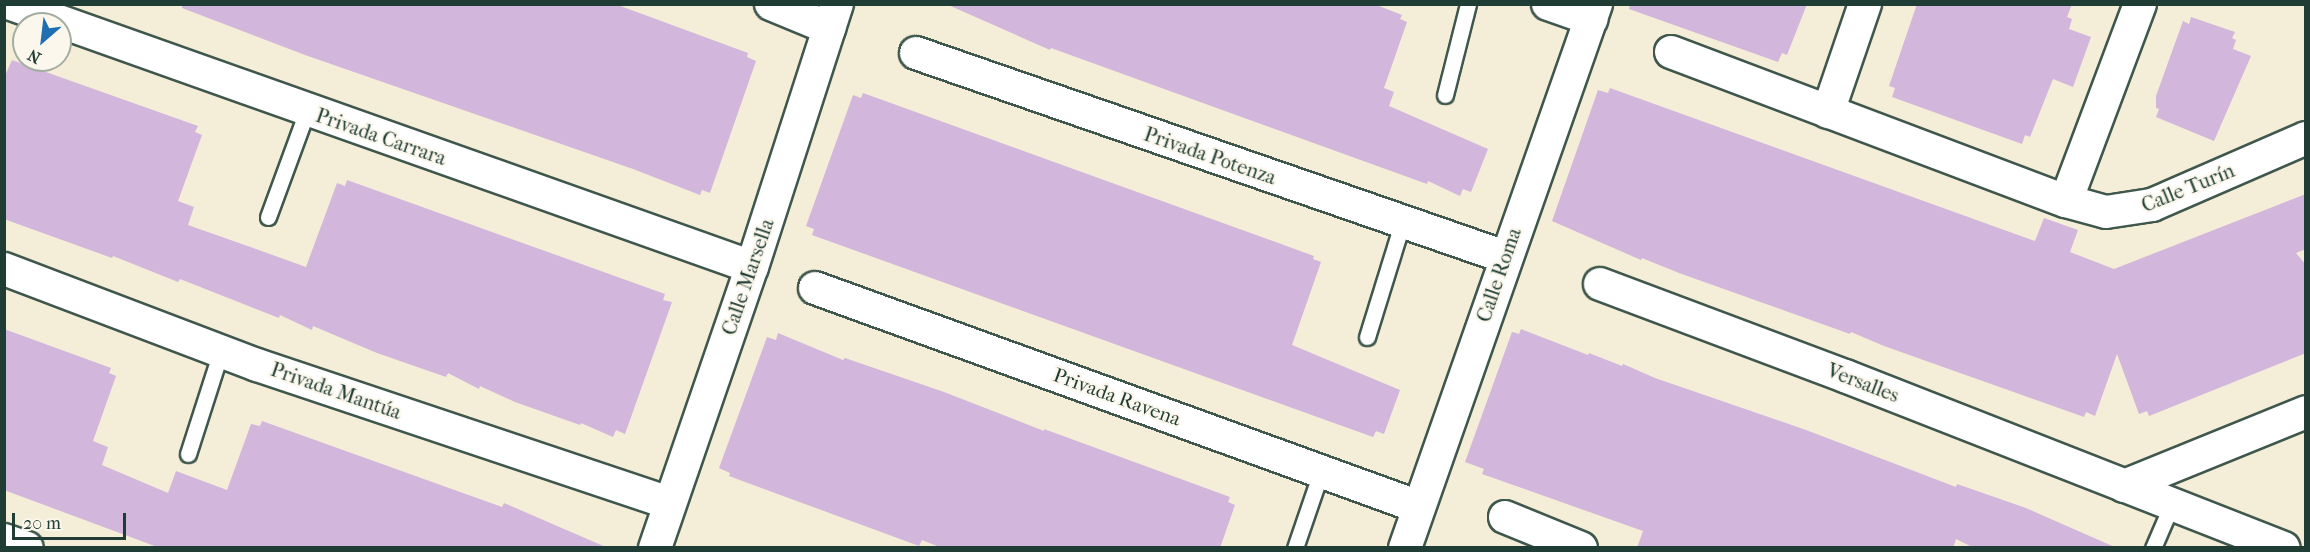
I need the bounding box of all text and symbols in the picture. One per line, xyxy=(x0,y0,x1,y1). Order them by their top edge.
north arrow xyxy=(12,12,72,72)
text: N xyxy=(24,45,44,68)
street label: Privada Carrara xyxy=(313,103,449,171)
street label: Privada Potenza xyxy=(1141,122,1279,190)
street label: Calle Turín xyxy=(2138,158,2238,218)
street label: Calle Marsella xyxy=(717,216,779,338)
street label: Calle Roma xyxy=(1472,225,1526,325)
street label: Privada Mantúa xyxy=(268,357,404,425)
street label: Versalles xyxy=(1824,358,1902,408)
street label: Privada Ravena xyxy=(1050,363,1184,431)
scale bar xyxy=(15,501,129,539)
text: 20 m xyxy=(23,513,61,534)

